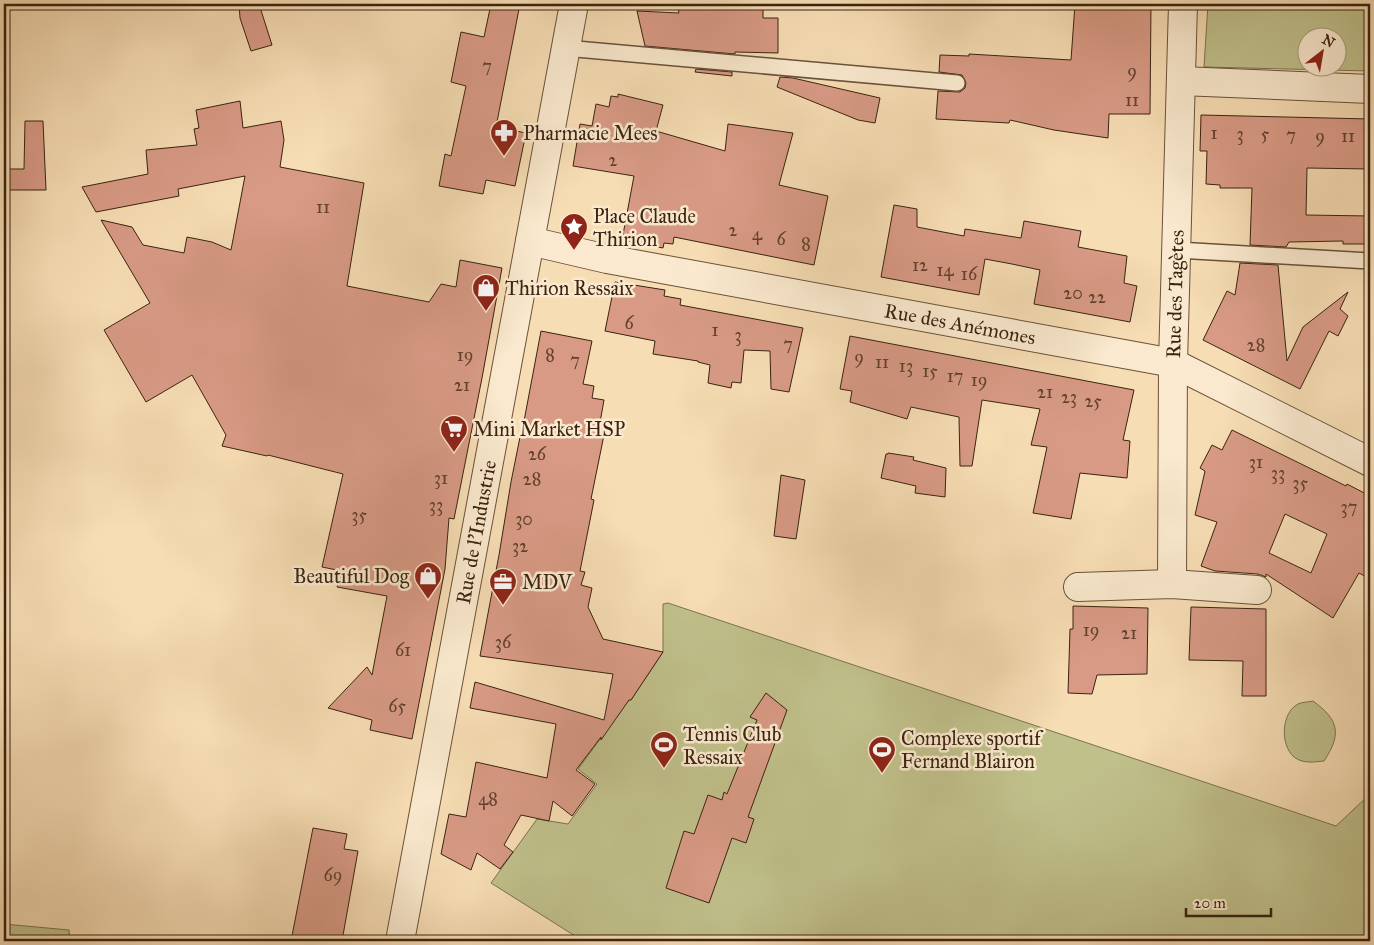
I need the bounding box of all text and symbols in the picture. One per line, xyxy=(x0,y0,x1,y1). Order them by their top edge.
north arrow xyxy=(1296,28,1346,78)
text: N xyxy=(1319,31,1338,52)
house number: 7 xyxy=(482,55,492,77)
house number: 9 xyxy=(1127,60,1137,82)
house number: 11 xyxy=(1125,89,1139,111)
pharmacy icon: Pharmacie Mees xyxy=(489,118,519,157)
place label: Pharmacie Mees xyxy=(523,121,658,145)
house number: 1 xyxy=(1210,122,1218,144)
house number: 3 xyxy=(1236,123,1244,145)
house number: 5 xyxy=(1261,123,1270,145)
house number: 7 xyxy=(1286,124,1296,146)
house number: 9 xyxy=(1315,125,1325,147)
house number: 11 xyxy=(1341,125,1355,147)
house number: 2 xyxy=(609,149,618,171)
house number: 11 xyxy=(316,196,330,218)
place label: Place Claude Thirion xyxy=(593,204,696,251)
place icon: Place Claude Thirion xyxy=(559,212,589,251)
house number: 2 xyxy=(729,219,738,241)
house number: 4 xyxy=(752,223,763,245)
house number: 6 xyxy=(776,228,786,250)
street label: Rue des Tagètes xyxy=(1161,229,1189,359)
house number: 8 xyxy=(801,233,811,255)
house number: 12 xyxy=(912,254,928,276)
house number: 14 xyxy=(936,259,955,281)
house number: 16 xyxy=(961,263,978,285)
shop icon: Thirion Ressaix xyxy=(471,273,501,312)
place label: Thirion Ressaix xyxy=(505,276,633,300)
house number: 20 xyxy=(1063,282,1083,304)
house number: 22 xyxy=(1088,286,1106,308)
street label: Rue des Anémones xyxy=(882,298,1038,350)
house number: 6 xyxy=(624,312,634,334)
house number: 1 xyxy=(711,319,719,341)
house number: 3 xyxy=(734,324,742,346)
house number: 7 xyxy=(783,333,793,355)
house number: 28 xyxy=(1247,334,1265,356)
house number: 19 xyxy=(457,344,473,366)
house number: 8 xyxy=(545,344,555,366)
house number: 9 xyxy=(854,346,864,368)
house number: 7 xyxy=(570,349,580,371)
house number: 11 xyxy=(875,351,889,373)
house number: 13 xyxy=(899,355,913,377)
house number: 15 xyxy=(922,360,938,382)
house number: 17 xyxy=(947,365,963,387)
house number: 19 xyxy=(971,369,987,391)
house number: 21 xyxy=(454,374,470,396)
house number: 21 xyxy=(1037,381,1053,403)
house number: 23 xyxy=(1061,386,1077,408)
house number: 25 xyxy=(1084,390,1102,412)
supermarket icon: Mini Market HSP xyxy=(439,414,469,453)
place label: Mini Market HSP xyxy=(473,417,625,441)
house number: 26 xyxy=(528,443,547,465)
house number: 31 xyxy=(1249,451,1263,473)
street label: Rue de l'Industrie xyxy=(451,458,501,606)
house number: 33 xyxy=(1271,462,1285,484)
house number: 31 xyxy=(434,467,448,489)
house number: 28 xyxy=(523,468,541,490)
house number: 35 xyxy=(1292,472,1308,494)
house number: 33 xyxy=(429,494,443,516)
house number: 37 xyxy=(1341,496,1357,518)
house number: 35 xyxy=(351,504,367,526)
house number: 30 xyxy=(515,508,533,530)
house number: 32 xyxy=(512,535,528,557)
shop icon: Beautiful Dog xyxy=(413,561,443,600)
place label: Beautiful Dog xyxy=(293,564,410,589)
office icon: MDV xyxy=(488,567,518,606)
place label: MDV xyxy=(522,570,573,594)
house number: 19 xyxy=(1083,619,1099,641)
house number: 21 xyxy=(1121,622,1137,644)
house number: 36 xyxy=(495,631,512,653)
house number: 61 xyxy=(395,639,411,661)
house number: 65 xyxy=(388,695,406,717)
place label: Tennis Club Ressaix xyxy=(683,722,782,769)
place label: Complexe sportif Fernand Blairon xyxy=(901,726,1044,773)
sports icon: Tennis Club Ressaix xyxy=(649,730,679,769)
sports icon: Complexe sportif Fernand Blairon xyxy=(867,735,897,774)
house number: 48 xyxy=(478,788,498,810)
house number: 69 xyxy=(324,864,342,886)
scale bar xyxy=(1186,885,1272,917)
text: 20 m xyxy=(1194,894,1226,912)

